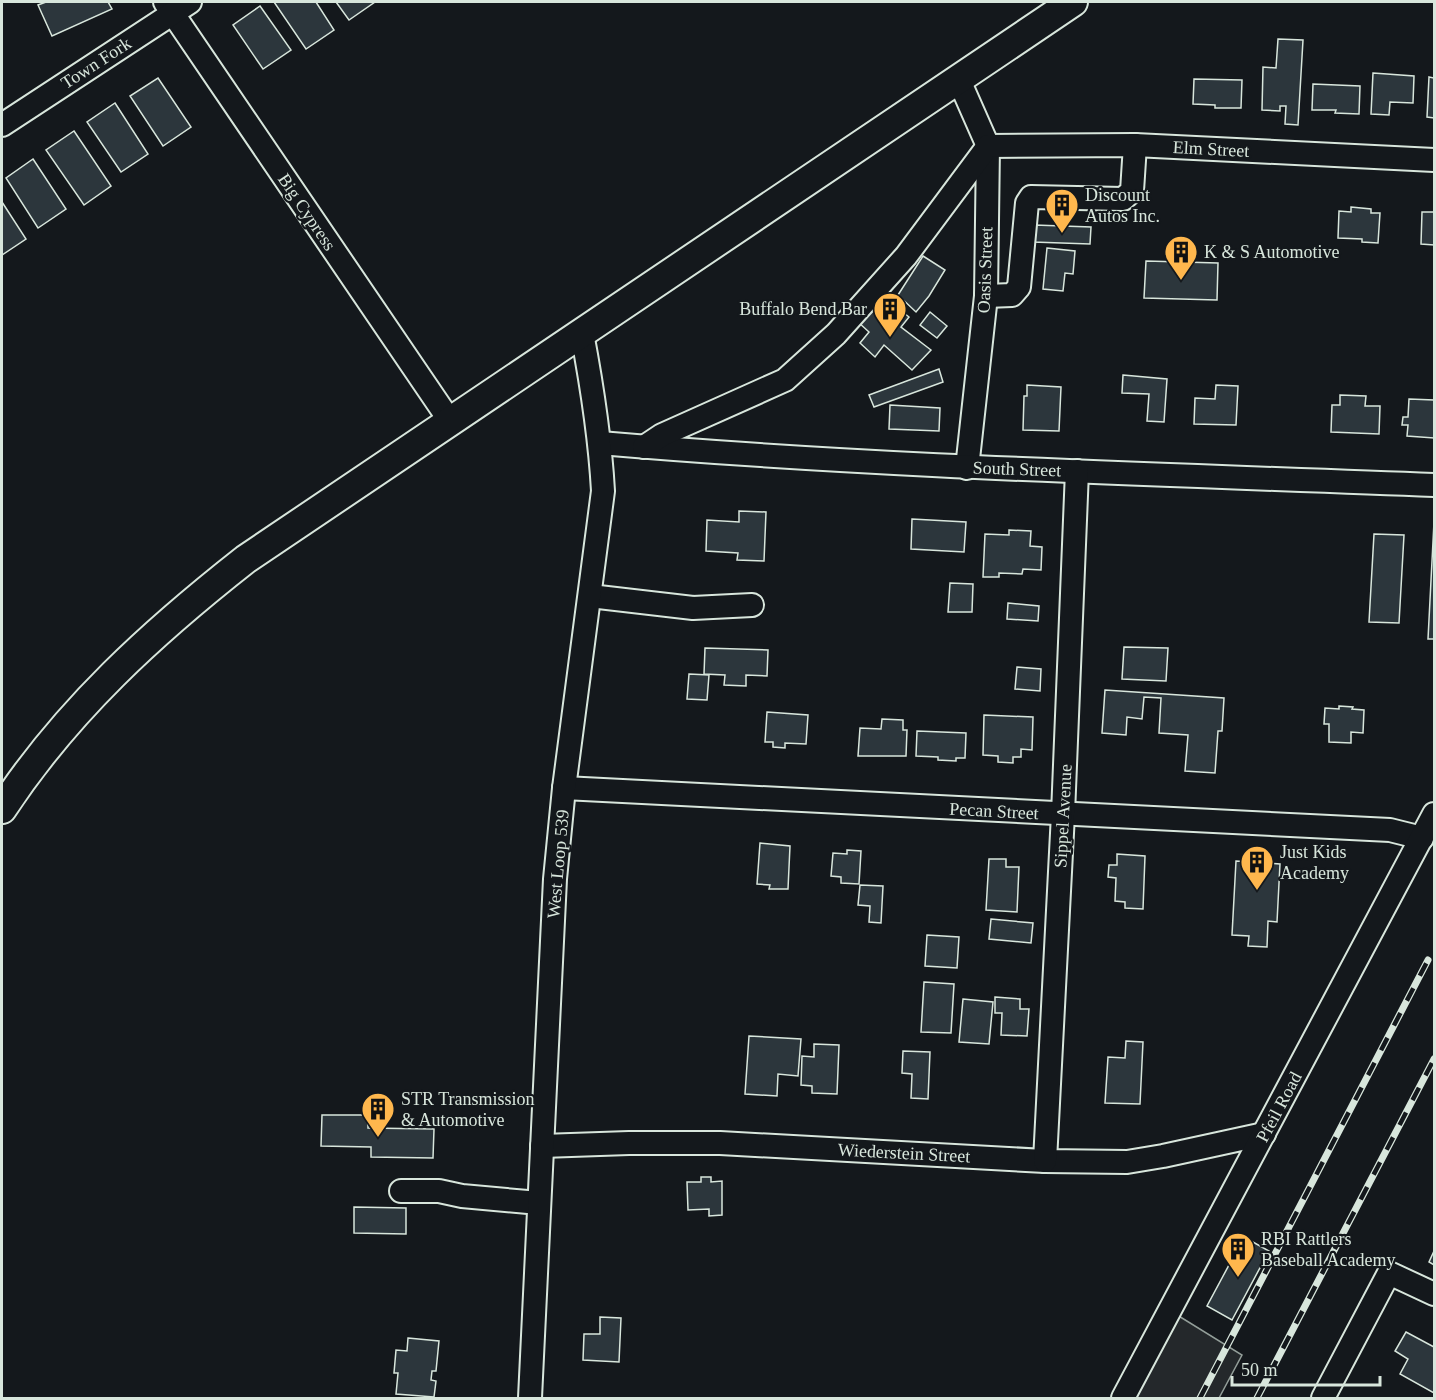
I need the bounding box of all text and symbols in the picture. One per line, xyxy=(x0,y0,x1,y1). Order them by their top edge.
street label: Town Fork xyxy=(57,33,135,93)
street label: Elm Street xyxy=(1172,137,1250,161)
street label: Big Cypress xyxy=(274,170,340,254)
place label: Discount Autos Inc. xyxy=(1085,185,1160,226)
building icon: Discount Autos Inc. xyxy=(1044,187,1080,234)
street label: Oasis Street xyxy=(973,226,997,314)
building icon: K & S Automotive xyxy=(1163,234,1199,281)
place label: K & S Automotive xyxy=(1204,242,1340,262)
building icon: Buffalo Bend Bar xyxy=(872,291,908,338)
place label: Buffalo Bend Bar xyxy=(739,299,867,319)
street label: South Street xyxy=(972,457,1062,481)
street label: Sippel Avenue xyxy=(1050,763,1076,869)
street label: Pecan Street xyxy=(949,799,1039,823)
street label: West Loop 539 xyxy=(543,809,573,919)
place label: Just Kids Academy xyxy=(1280,842,1349,883)
building icon: Just Kids Academy xyxy=(1239,844,1275,891)
street label: Pfeil Road xyxy=(1252,1069,1306,1145)
place label: STR Transmission & Automotive xyxy=(401,1089,535,1130)
building icon: STR Transmission & Automotive xyxy=(360,1091,396,1138)
street label: Wiederstein Street xyxy=(837,1140,971,1166)
place label: RBI Rattlers Baseball Academy xyxy=(1261,1229,1395,1270)
building icon: RBI Rattlers Baseball Academy xyxy=(1220,1231,1256,1278)
scale bar xyxy=(1232,1349,1380,1387)
text: 50 m xyxy=(1241,1360,1278,1380)

